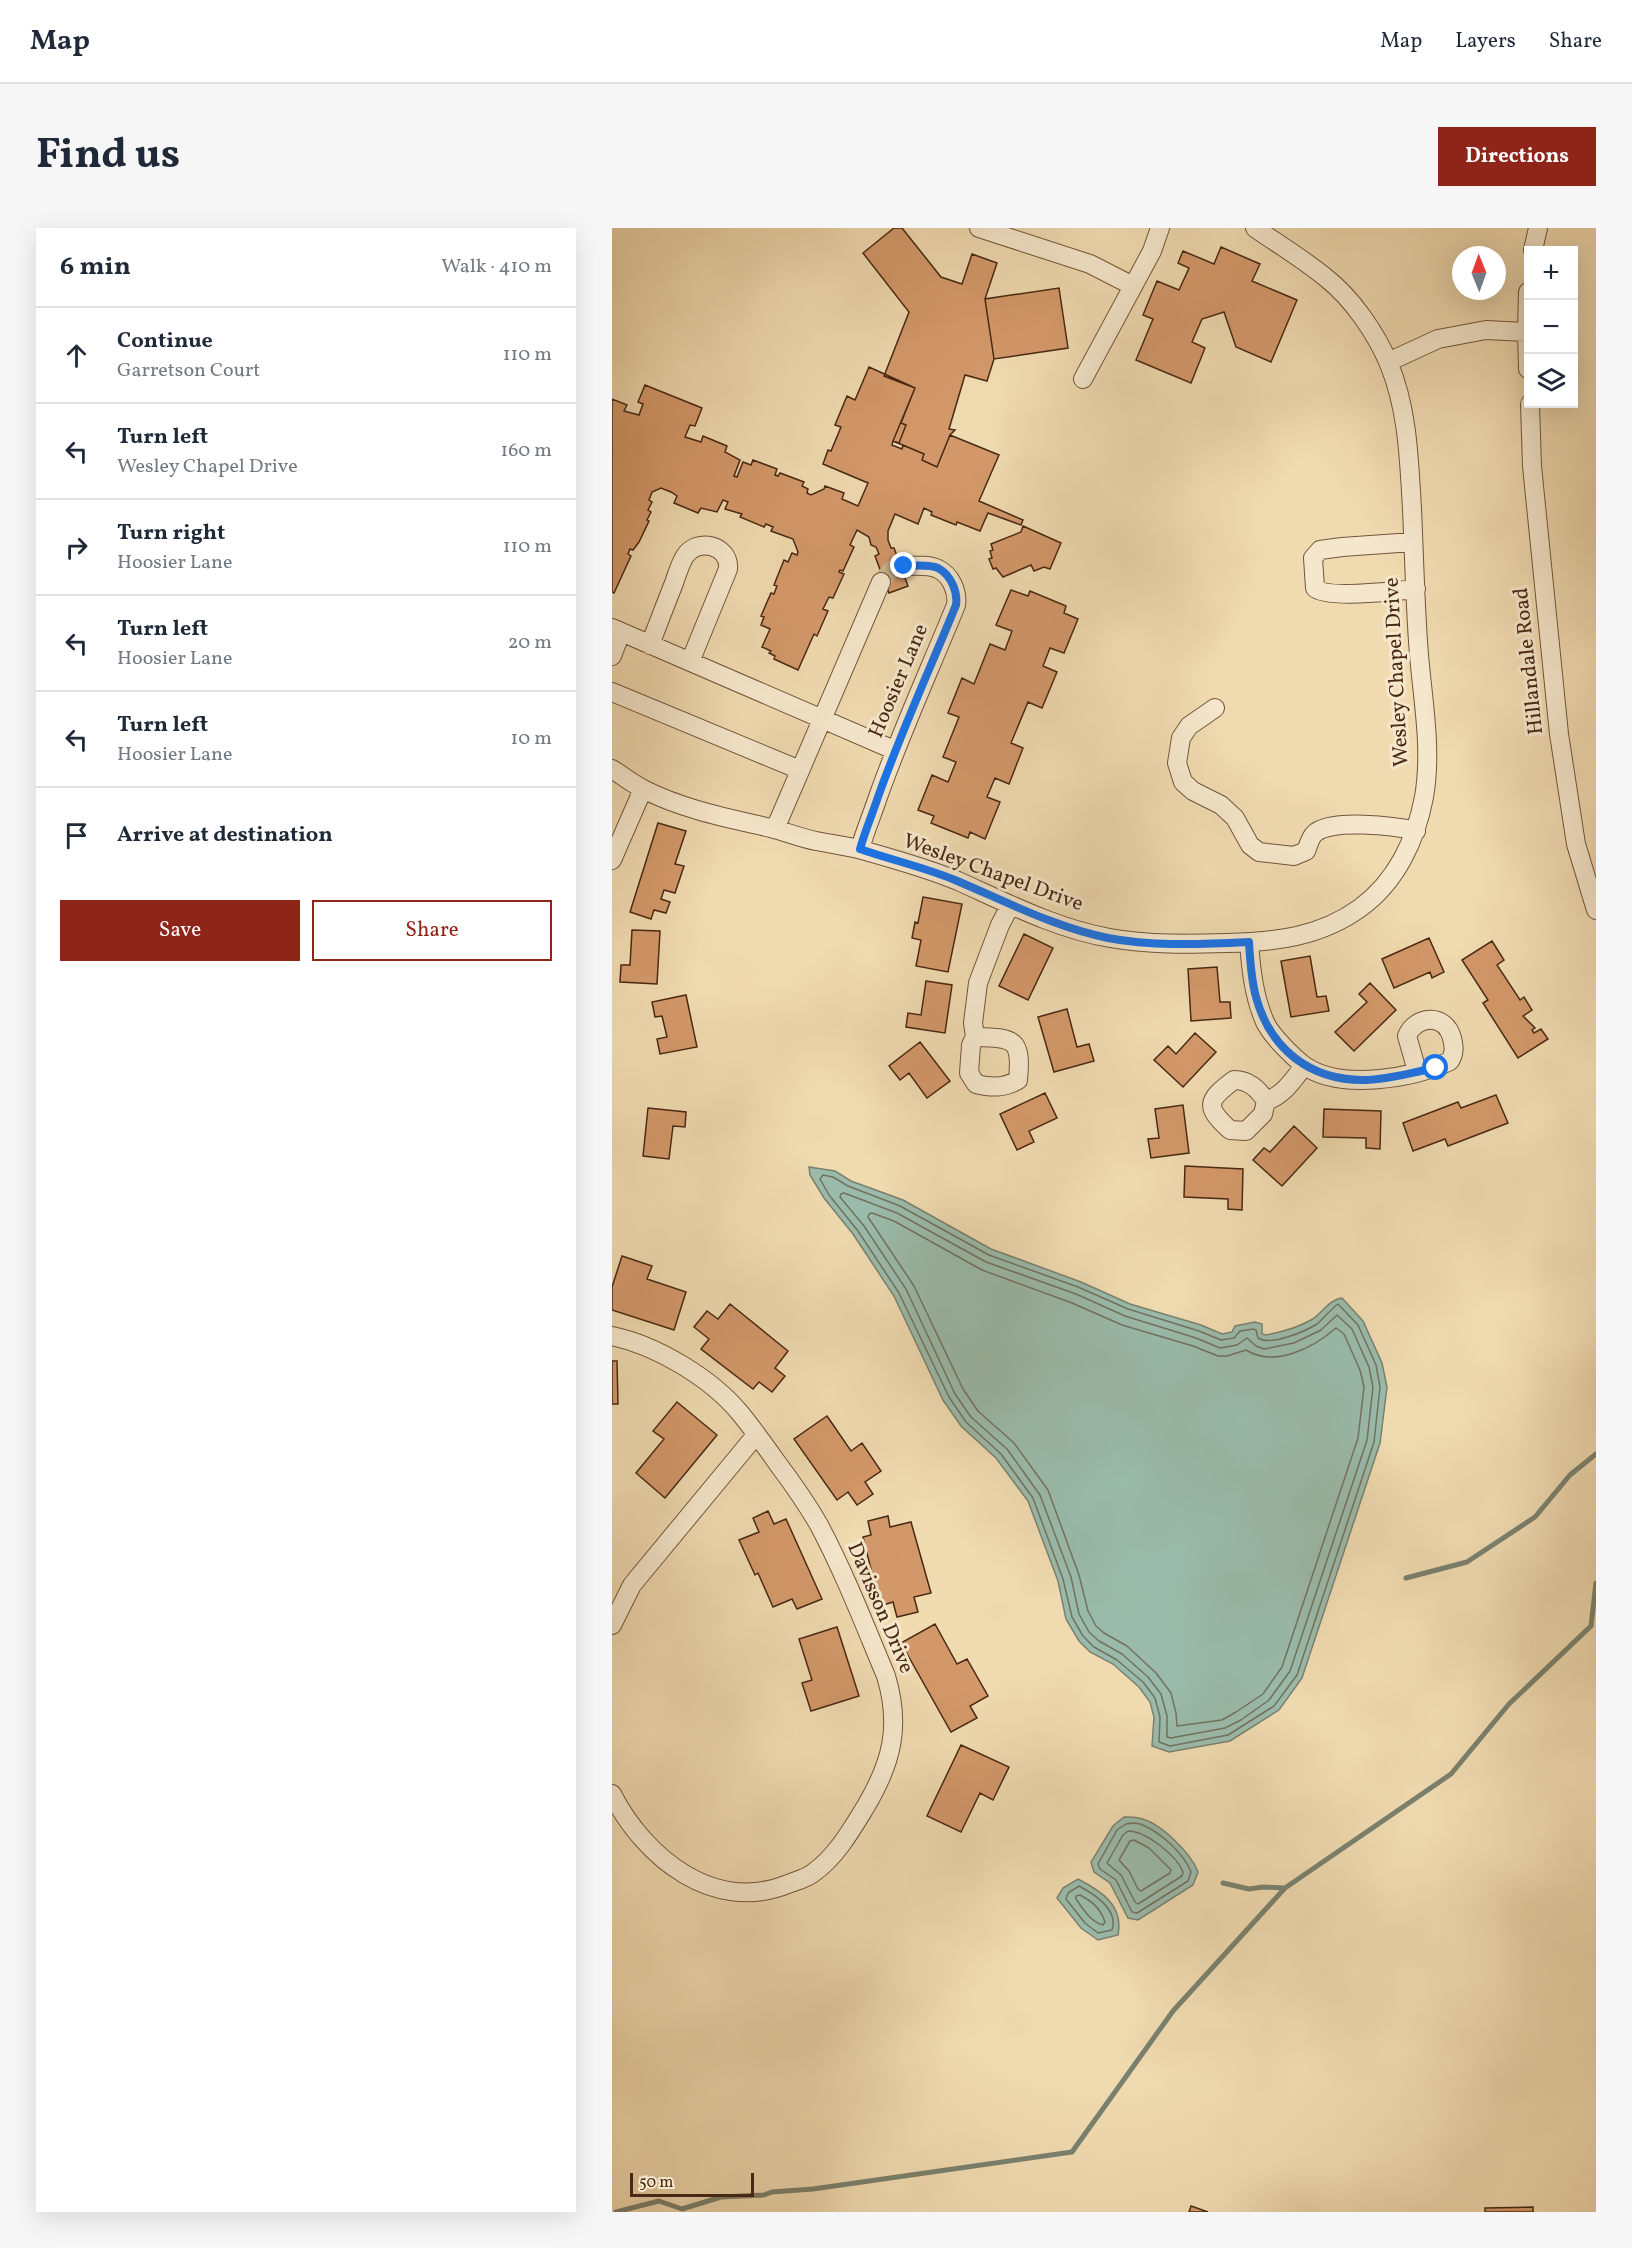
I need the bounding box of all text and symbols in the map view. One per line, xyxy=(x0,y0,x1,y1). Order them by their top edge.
text: Map xyxy=(30,22,90,61)
text: Map xyxy=(1380,27,1422,56)
text: Layers xyxy=(1455,27,1516,56)
text: Share xyxy=(1549,27,1602,56)
text: Find us xyxy=(36,127,180,186)
button: Directions xyxy=(1438,127,1596,186)
north arrow xyxy=(1452,246,1506,300)
map controls xyxy=(1524,246,1578,408)
button: + xyxy=(1524,246,1578,300)
text: 6 min xyxy=(60,249,131,285)
text: Walk · 410 m xyxy=(441,253,552,281)
button: − xyxy=(1524,300,1578,354)
text: Continue xyxy=(117,326,213,357)
icon: ahead xyxy=(60,339,93,372)
text: 110 m xyxy=(503,341,552,369)
button: layers xyxy=(1524,354,1578,408)
text: Garretson Court xyxy=(117,357,260,385)
text: Turn left xyxy=(117,422,208,453)
icon: left xyxy=(60,435,93,468)
text: 160 m xyxy=(500,437,552,465)
text: Wesley Chapel Drive xyxy=(117,453,298,481)
text: Turn right xyxy=(117,518,225,549)
icon: right xyxy=(60,531,93,564)
text: 110 m xyxy=(503,533,552,561)
text: Hoosier Lane xyxy=(117,549,232,577)
route end xyxy=(890,552,916,578)
street label: Wesley Chapel Drive xyxy=(1378,576,1416,767)
street label: Hillandale Road xyxy=(1507,586,1551,736)
text: Turn left xyxy=(117,614,208,645)
street label: Hoosier Lane xyxy=(862,620,936,742)
icon: left xyxy=(60,627,93,660)
text: 20 m xyxy=(508,629,552,657)
text: Hoosier Lane xyxy=(117,645,232,673)
text: Turn left xyxy=(117,710,208,741)
icon: left xyxy=(60,723,93,756)
text: 10 m xyxy=(511,725,552,753)
text: Hoosier Lane xyxy=(117,741,232,769)
icon: arrive xyxy=(60,819,93,852)
text: Arrive at destination xyxy=(117,820,333,851)
street label: Wesley Chapel Drive xyxy=(899,827,1087,919)
button: Save xyxy=(60,900,300,961)
button: Share xyxy=(312,900,552,961)
route start xyxy=(1422,1054,1448,1080)
street label: Davisson Drive xyxy=(839,1538,921,1678)
scale bar xyxy=(630,2170,754,2198)
text: 50 m xyxy=(639,2172,673,2194)

